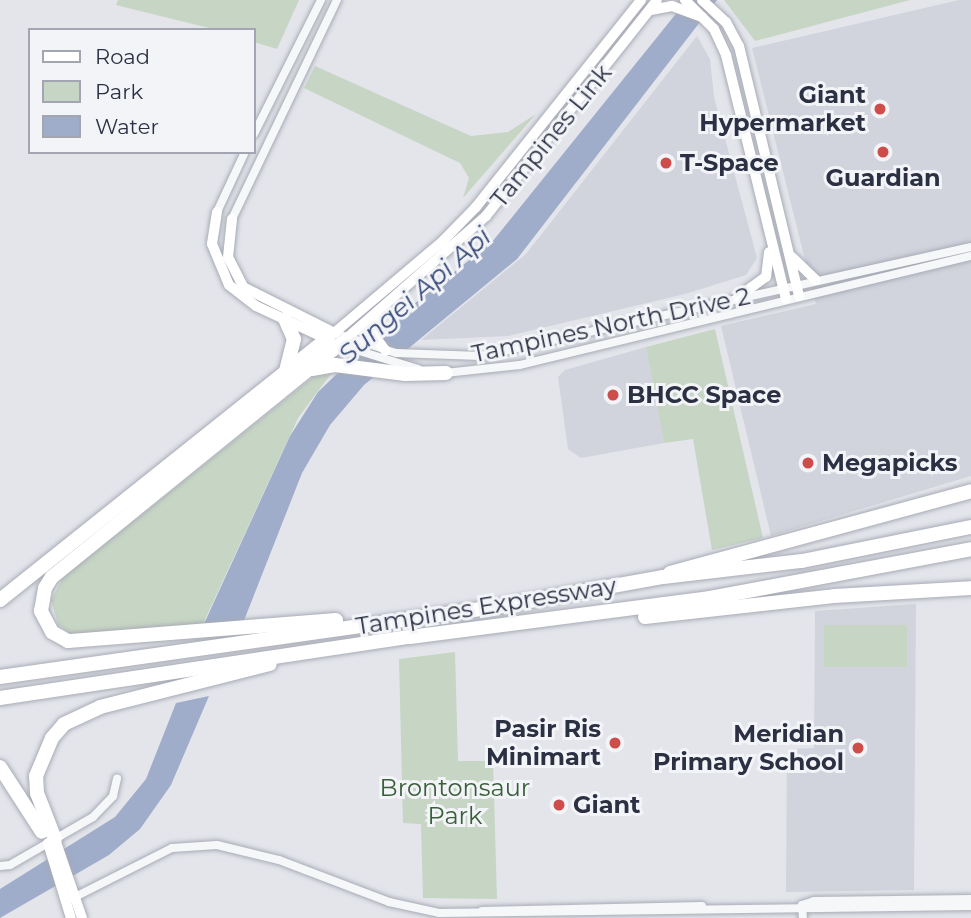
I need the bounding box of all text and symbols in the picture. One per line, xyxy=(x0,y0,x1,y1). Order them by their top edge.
legend xyxy=(28,28,256,154)
text: Road xyxy=(95,44,150,69)
street label: Tampines Link xyxy=(485,59,617,213)
text: Park xyxy=(95,79,143,104)
place label: Giant Hypermarket xyxy=(699,81,866,137)
marker: Giant Hypermarket xyxy=(872,101,888,117)
text: Water xyxy=(95,114,159,139)
marker: Guardian xyxy=(875,144,891,160)
place label: T-Space xyxy=(680,149,779,177)
marker: T-Space xyxy=(658,155,674,171)
place label: Guardian xyxy=(825,164,941,192)
water label: Sungei Api Api xyxy=(332,221,498,371)
street label: Tampines North Drive 2 xyxy=(469,281,753,369)
place label: BHCC Space xyxy=(627,381,781,409)
marker: BHCC Space xyxy=(605,387,621,403)
place label: Megapicks xyxy=(822,449,958,477)
marker: Megapicks xyxy=(800,455,816,471)
street label: Tampines Expressway xyxy=(354,571,618,641)
place label: Pasir Ris Minimart xyxy=(486,715,601,771)
place label: Meridian Primary School xyxy=(653,720,844,776)
marker: Pasir Ris Minimart xyxy=(607,735,623,751)
marker: Meridian Primary School xyxy=(850,740,866,756)
park label: Brontonsaur Park xyxy=(380,774,530,830)
place label: Giant xyxy=(573,791,641,819)
marker: Giant xyxy=(551,797,567,813)

